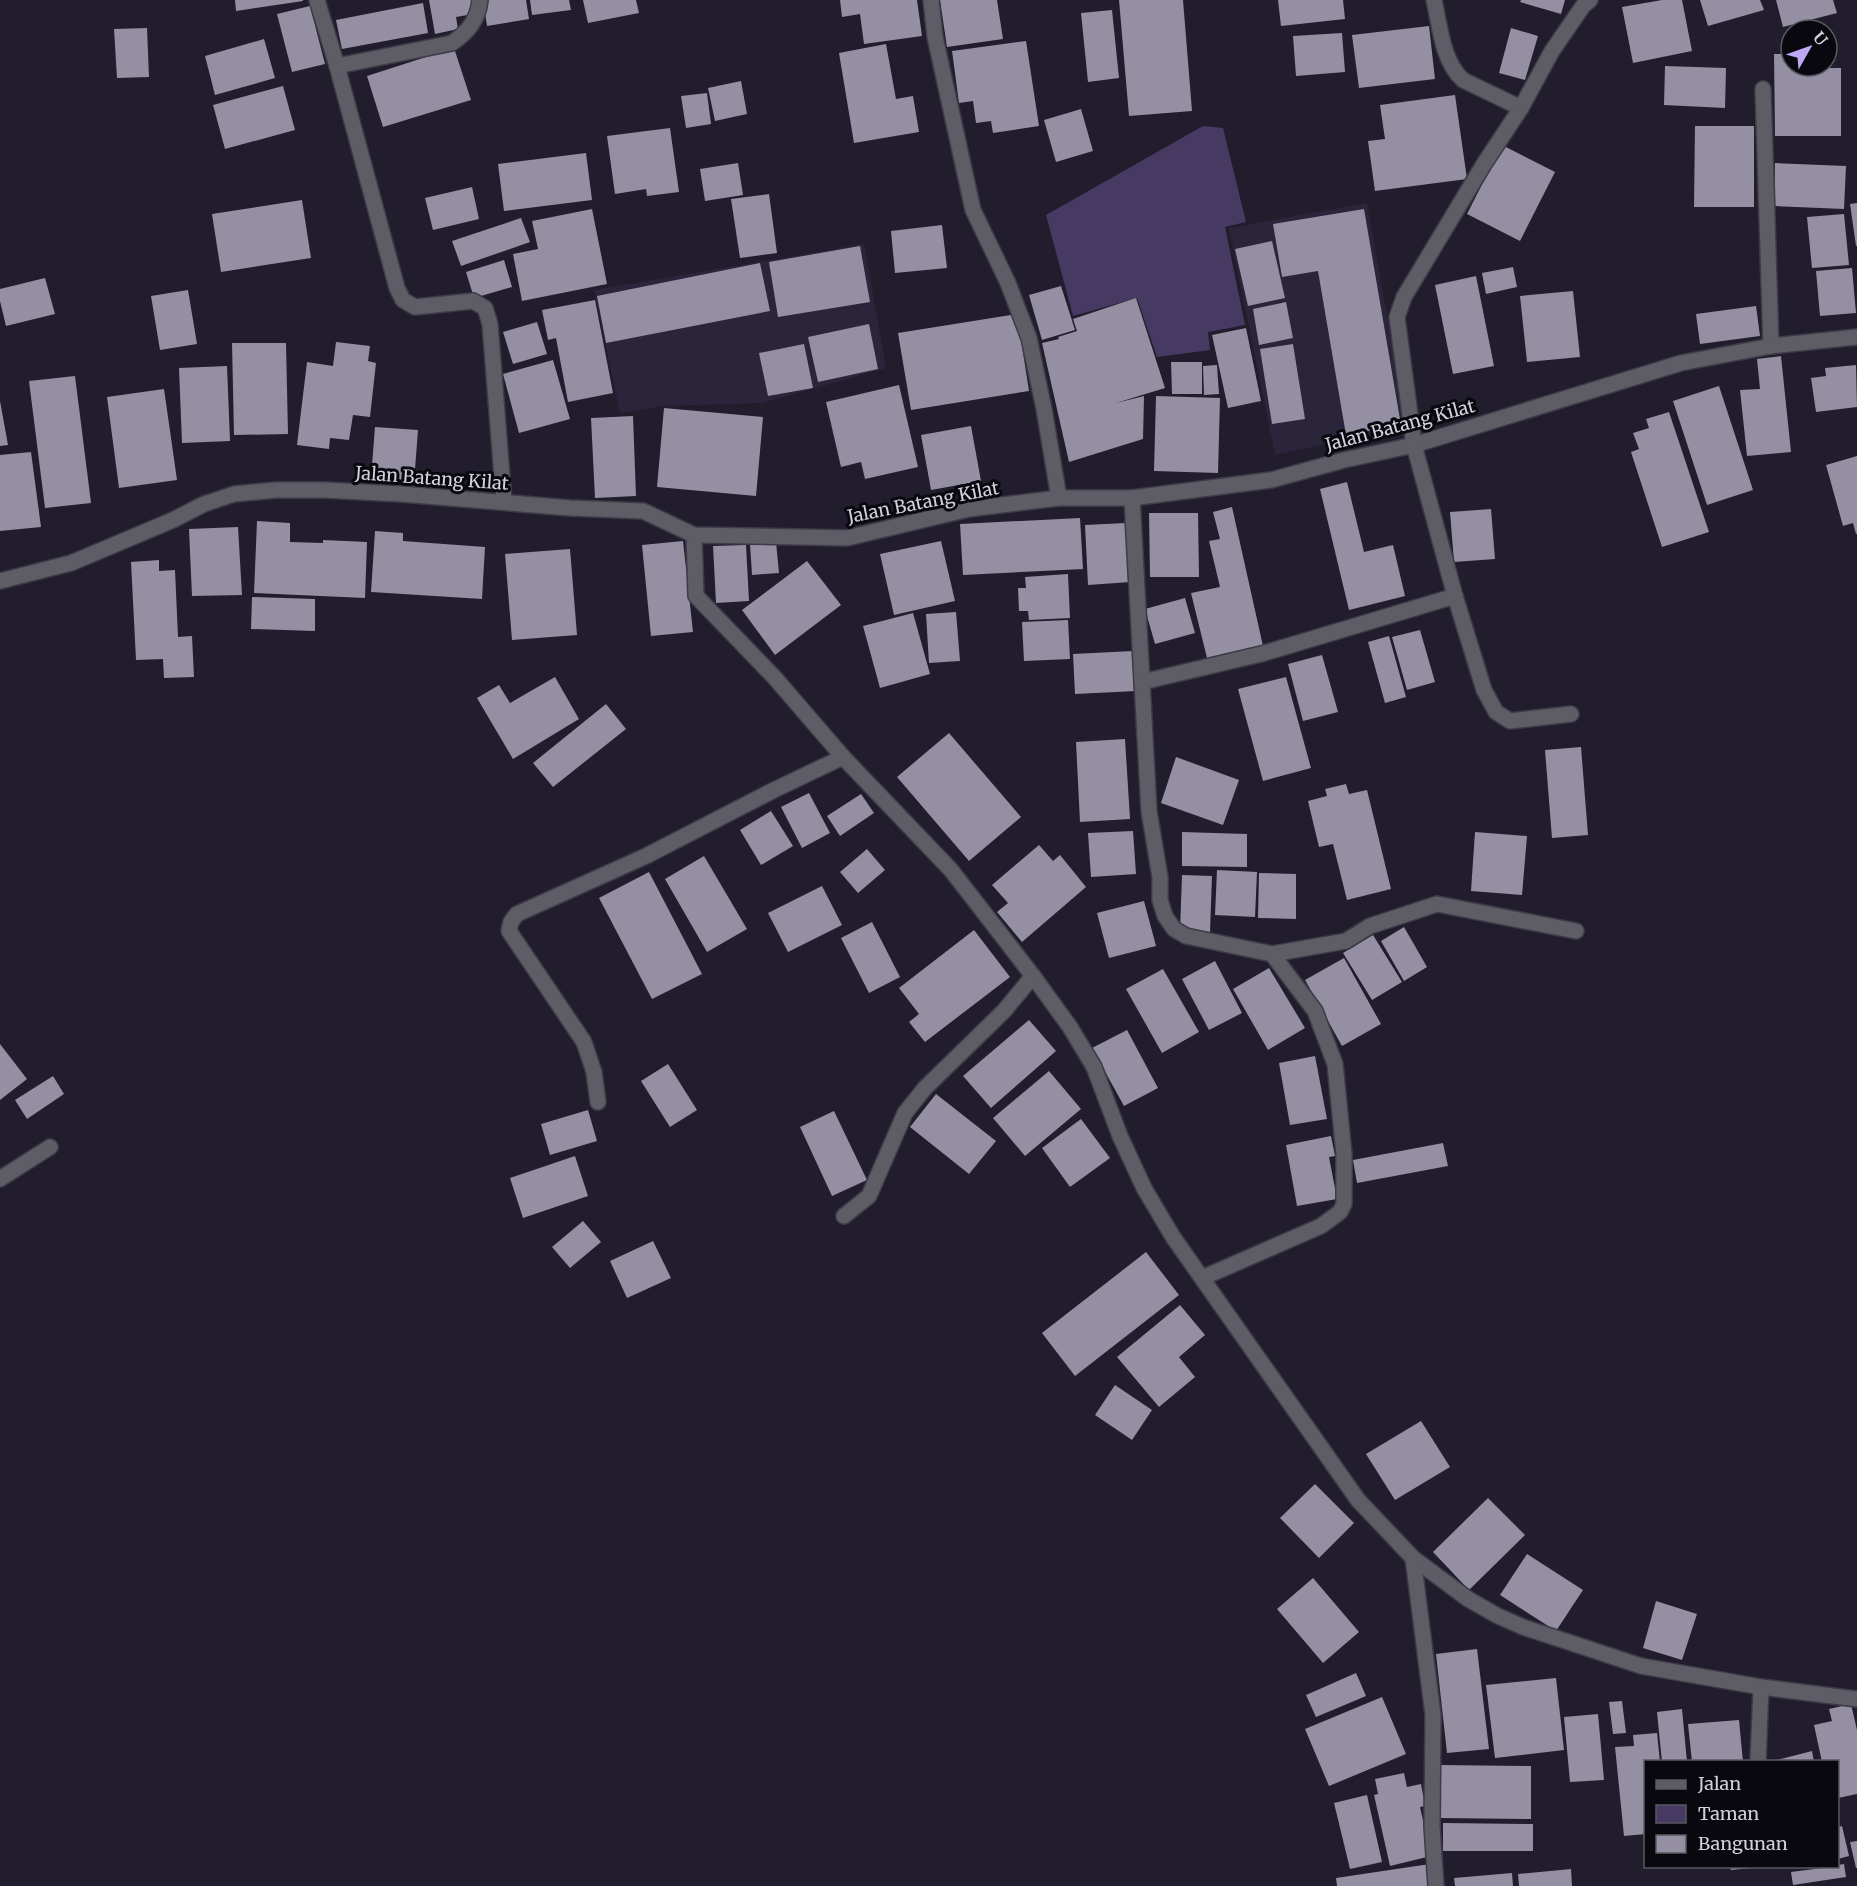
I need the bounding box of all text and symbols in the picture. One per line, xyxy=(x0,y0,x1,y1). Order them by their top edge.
north arrow xyxy=(1779,18,1839,78)
text: U xyxy=(1809,27,1832,49)
street label: Jalan Batang Kilat xyxy=(1322,394,1477,456)
street label: Jalan Batang Kilat xyxy=(353,461,510,495)
street label: Jalan Batang Kilat xyxy=(844,476,1001,528)
legend xyxy=(1644,1760,1839,1868)
text: Jalan xyxy=(1697,1772,1741,1795)
text: Taman xyxy=(1698,1802,1759,1825)
text: Bangunan xyxy=(1698,1832,1788,1855)

